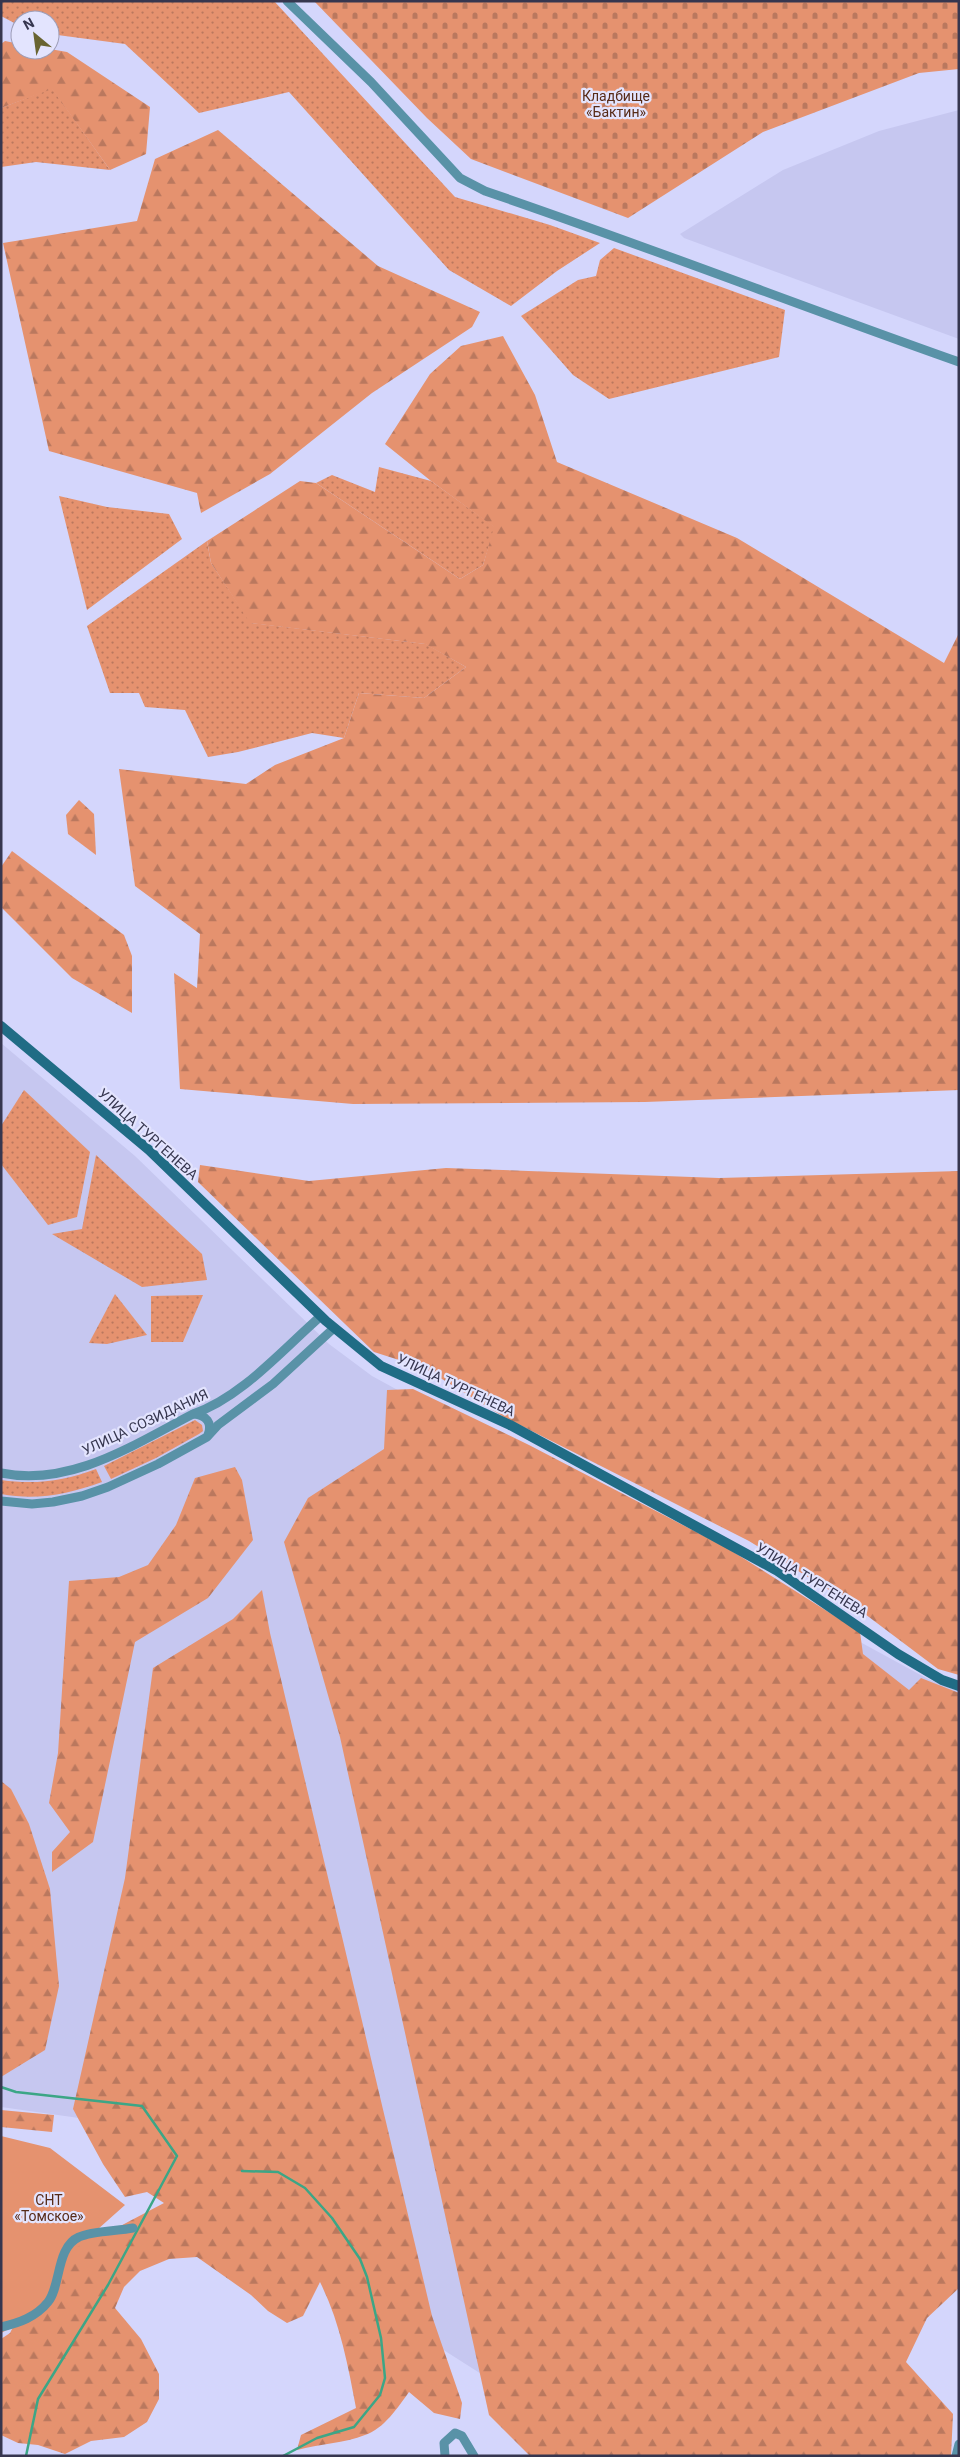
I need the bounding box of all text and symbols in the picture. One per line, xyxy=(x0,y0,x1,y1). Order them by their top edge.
north arrow xyxy=(10,10,60,60)
text: N xyxy=(20,14,37,33)
park label: Кладбище «Бактин» xyxy=(582,88,650,120)
street label: УЛИЦА ТУРГЕНЕВА xyxy=(95,1085,201,1183)
street label: УЛИЦА ТУРГЕНЕВА xyxy=(394,1351,518,1419)
street label: УЛИЦА СОЗИДАНИЯ xyxy=(79,1386,211,1458)
street label: УЛИЦА ТУРГЕНЕВА xyxy=(753,1539,871,1621)
park label: СНТ «Томское» xyxy=(14,2192,84,2224)

